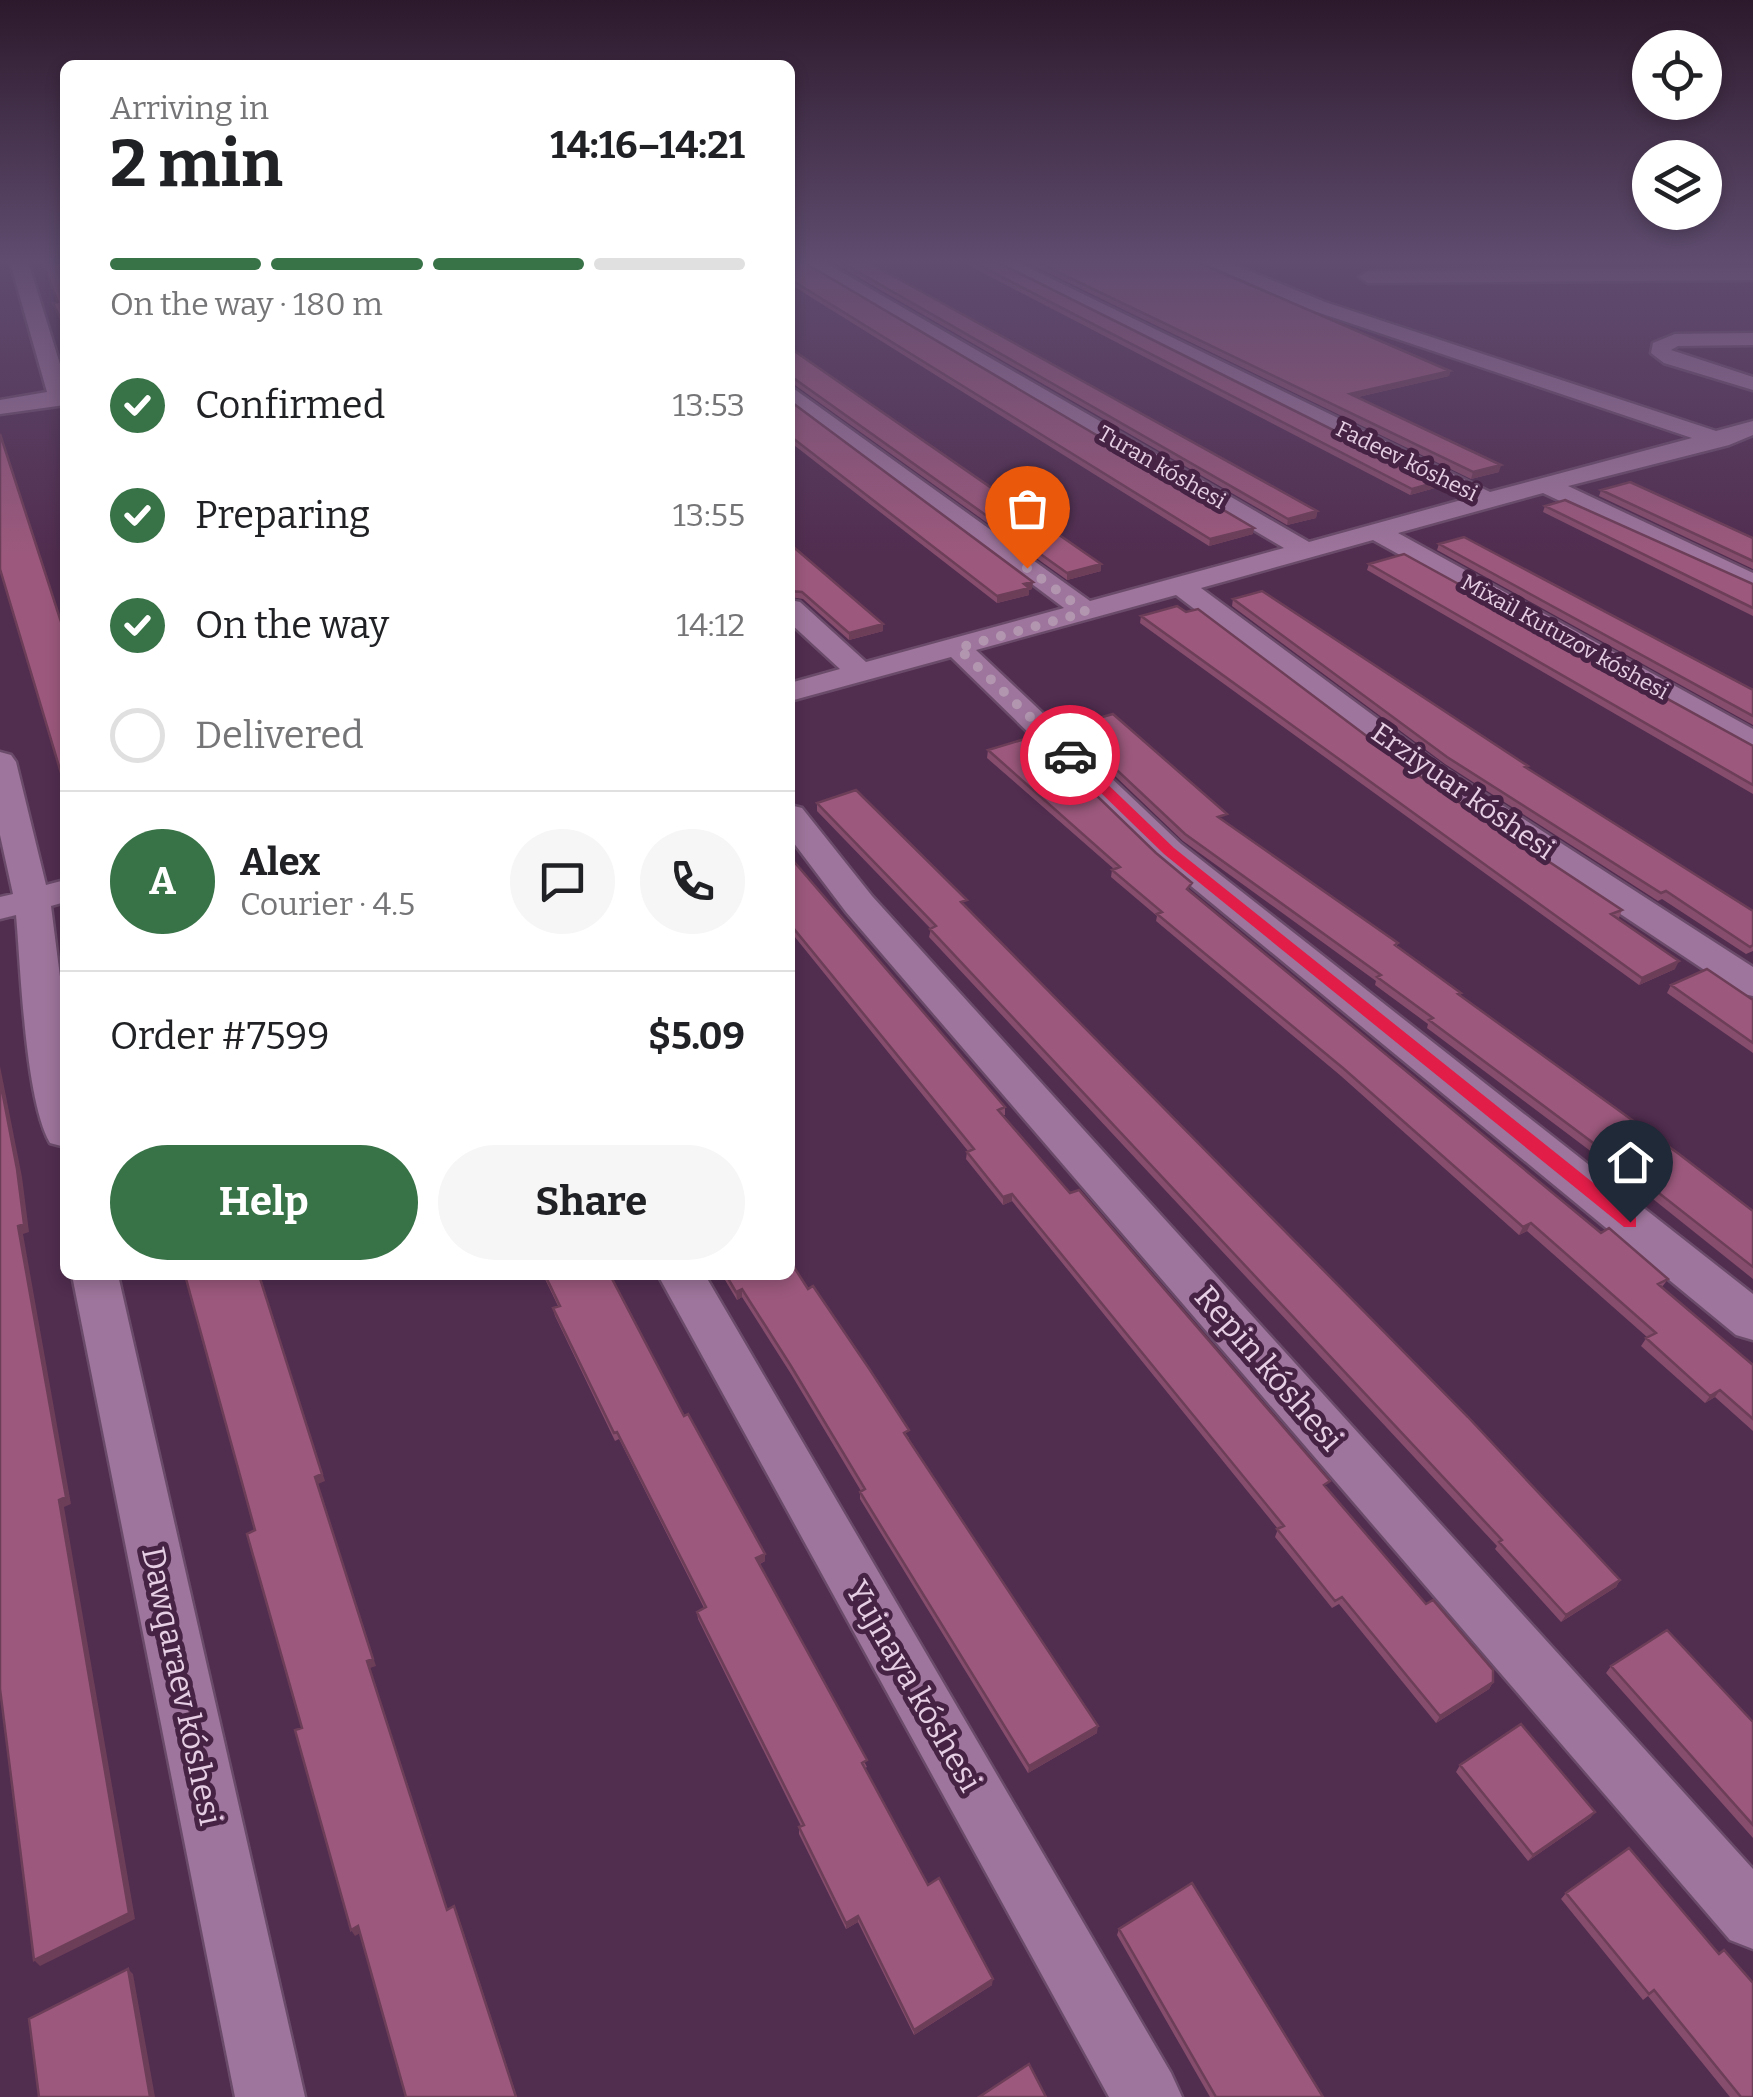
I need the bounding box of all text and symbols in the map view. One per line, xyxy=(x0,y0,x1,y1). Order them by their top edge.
map controls xyxy=(1632,30,1722,230)
button: locate xyxy=(1632,30,1722,120)
text: Arriving in xyxy=(110,89,269,127)
text: 14:16–14:21 xyxy=(550,122,745,168)
text: 2 min xyxy=(110,125,283,203)
button: layers xyxy=(1632,140,1722,230)
text: On the way · 180 m xyxy=(110,285,383,323)
icon: check xyxy=(110,378,165,433)
text: Confirmed xyxy=(195,382,385,428)
text: 13:53 xyxy=(672,386,745,424)
street label: Fadeev kóshesi xyxy=(1332,415,1483,507)
street label: Turan kóshesi xyxy=(1093,420,1231,515)
pin xyxy=(985,466,1070,569)
icon: bag xyxy=(1000,481,1055,536)
icon: check xyxy=(110,488,165,543)
text: Preparing xyxy=(195,492,370,538)
text: 13:55 xyxy=(673,496,745,534)
street label: Mixail Kutuzov kóshesi xyxy=(1457,569,1674,706)
icon: check xyxy=(110,598,165,653)
text: On the way xyxy=(195,602,389,648)
text: 14:12 xyxy=(676,606,745,644)
courier xyxy=(1020,705,1120,805)
text: Delivered xyxy=(195,712,364,758)
street label: Erziyuar kóshesi xyxy=(1365,716,1561,866)
icon: car xyxy=(1043,728,1098,783)
button: chat xyxy=(510,829,615,934)
button: phone xyxy=(640,829,745,934)
text: Alex xyxy=(240,839,320,885)
text: A xyxy=(149,858,176,904)
text: Courier · 4.5 xyxy=(240,885,415,923)
text: Order #7599 xyxy=(110,1013,330,1059)
text: $5.09 xyxy=(648,1013,745,1059)
pin xyxy=(1588,1120,1673,1223)
icon: home xyxy=(1603,1135,1658,1190)
button: Help xyxy=(110,1145,418,1260)
button: Share xyxy=(438,1145,745,1260)
street label: Repin kóshesi xyxy=(1187,1278,1351,1458)
street label: Dawqaraev kóshesi xyxy=(134,1543,230,1829)
street label: Yujnaya kóshesi xyxy=(838,1574,990,1798)

